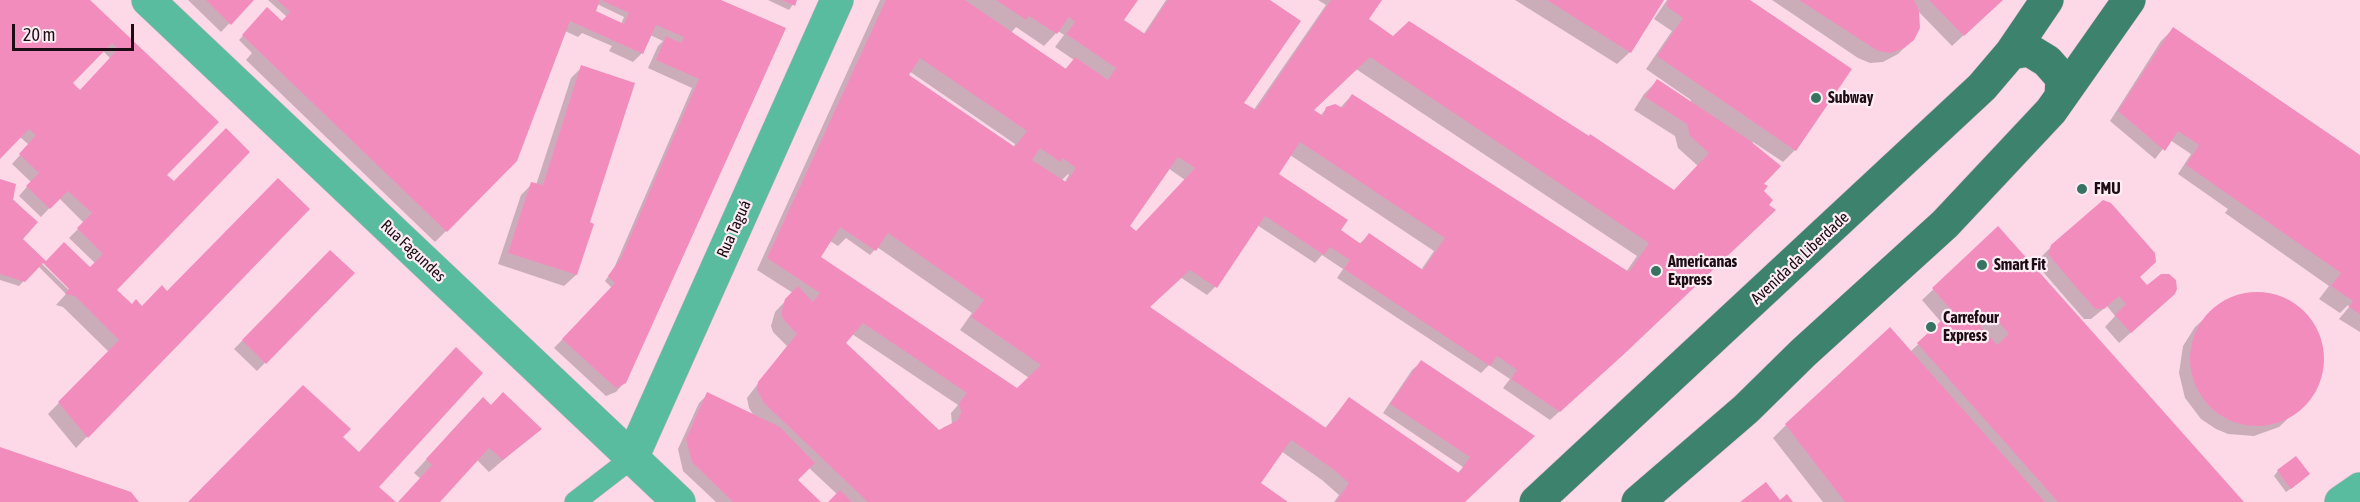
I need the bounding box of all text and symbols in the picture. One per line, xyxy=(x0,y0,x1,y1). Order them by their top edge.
scale bar xyxy=(15,12,136,50)
text: 20 m xyxy=(23,24,55,45)
place label: Subway xyxy=(1828,88,1873,108)
marker: Subway xyxy=(1809,91,1823,105)
place label: FMU xyxy=(2094,179,2121,199)
marker: FMU xyxy=(2075,182,2089,196)
street label: Rua Taguá xyxy=(713,197,755,261)
street label: Avenida da Liberdade xyxy=(1747,208,1853,308)
street label: Rua Fagundes xyxy=(377,216,449,286)
place label: Americanas Express xyxy=(1668,252,1737,290)
place label: Smart Fit xyxy=(1994,255,2046,275)
marker: Smart Fit xyxy=(1975,258,1989,272)
marker: Americanas Express xyxy=(1649,264,1663,278)
place label: Carrefour Express xyxy=(1943,308,1999,346)
marker: Carrefour Express xyxy=(1924,320,1938,334)

